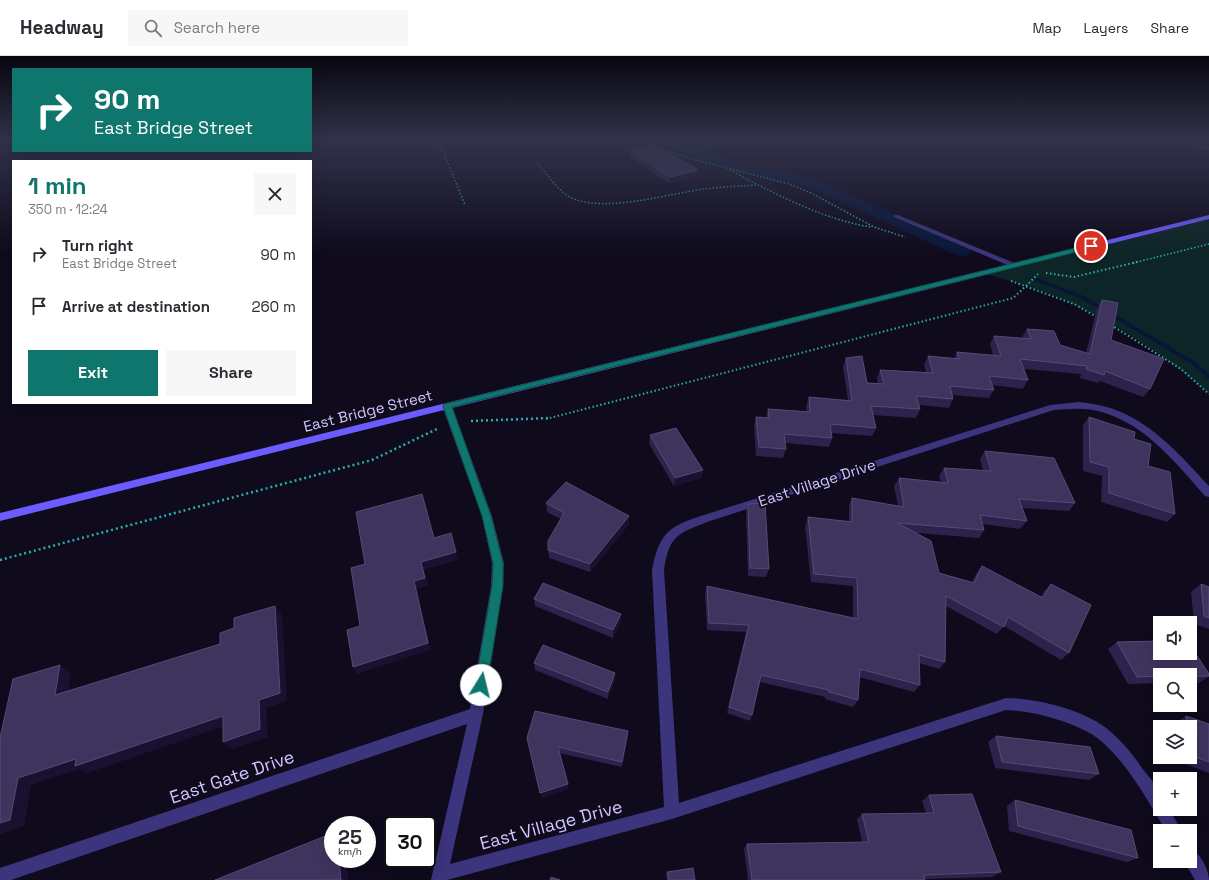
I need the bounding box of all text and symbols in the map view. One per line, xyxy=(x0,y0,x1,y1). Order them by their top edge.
search box xyxy=(128,10,408,46)
text: Headway xyxy=(20,15,104,40)
icon: search xyxy=(142,17,164,39)
text: Search here xyxy=(174,18,260,37)
text: Map xyxy=(1032,19,1062,37)
text: Layers xyxy=(1084,19,1128,37)
text: Share xyxy=(1150,19,1189,37)
text: 90 m xyxy=(94,81,160,117)
icon: right xyxy=(28,84,80,136)
text: East Bridge Street xyxy=(94,116,253,139)
text: 1 min xyxy=(28,170,87,201)
button: close xyxy=(254,173,296,215)
text: 350 m · 12:24 xyxy=(28,201,108,218)
pin xyxy=(1074,229,1108,263)
icon: arrive xyxy=(1080,235,1102,257)
text: Turn right xyxy=(62,236,133,255)
icon: right xyxy=(28,243,50,265)
text: 90 m xyxy=(260,245,296,264)
text: East Bridge Street xyxy=(62,255,177,272)
icon: arrive xyxy=(28,295,50,317)
text: Arrive at destination xyxy=(62,297,210,316)
text: 260 m xyxy=(251,297,296,316)
button: Exit xyxy=(28,350,158,396)
button: Share xyxy=(166,350,296,396)
street label: East Bridge Street xyxy=(301,385,435,436)
street label: East Village Drive xyxy=(756,455,878,510)
map controls xyxy=(1153,616,1197,868)
button: sound xyxy=(1153,616,1197,660)
position arrow xyxy=(460,664,502,706)
button: search xyxy=(1153,668,1197,712)
button: layers xyxy=(1153,720,1197,764)
street label: East Gate Drive xyxy=(166,744,297,809)
button: + xyxy=(1153,772,1197,816)
street label: East Village Drive xyxy=(477,794,625,855)
speed limit sign: 30 xyxy=(384,816,436,868)
text: 25 xyxy=(338,824,362,850)
button: − xyxy=(1153,824,1197,868)
text: km/h xyxy=(338,845,362,858)

